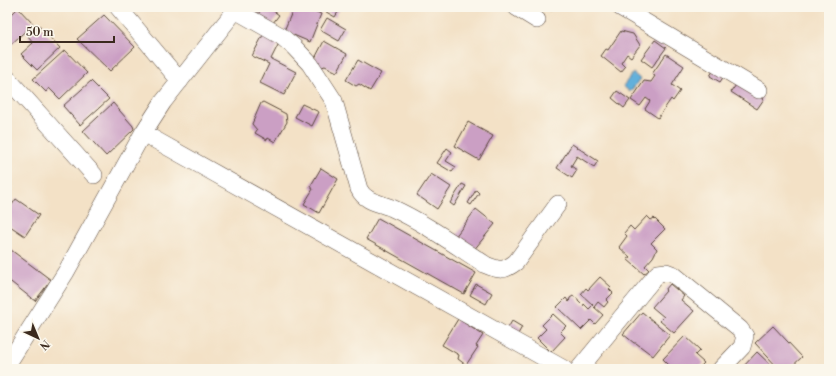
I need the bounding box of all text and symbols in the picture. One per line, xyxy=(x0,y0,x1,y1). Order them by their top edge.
scale bar xyxy=(20,18,114,44)
text: 50 m xyxy=(26,25,54,40)
north arrow xyxy=(18,318,58,358)
text: N xyxy=(36,336,52,353)

